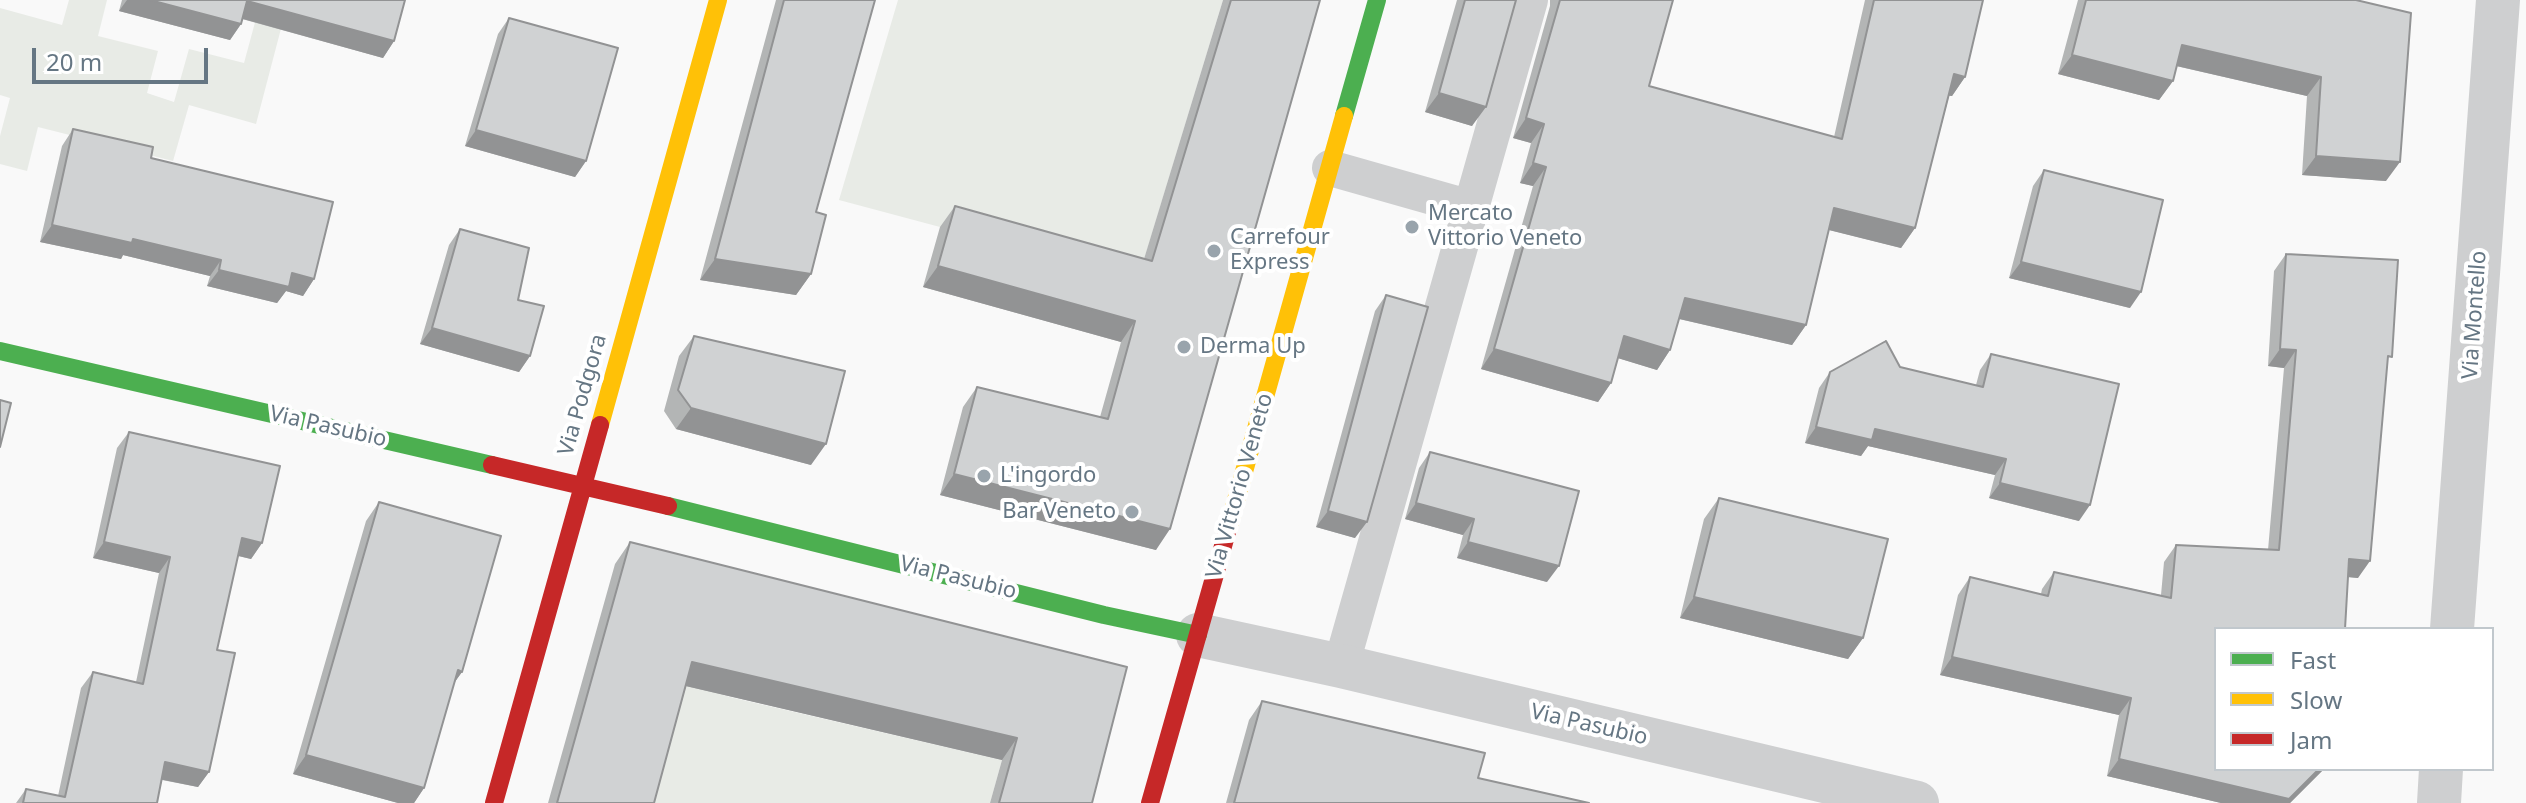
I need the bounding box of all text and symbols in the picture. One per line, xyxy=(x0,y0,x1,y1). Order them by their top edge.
scale bar xyxy=(36,32,212,82)
text: 20 m xyxy=(46,45,102,78)
place label: Mercato Vittorio Veneto xyxy=(1428,201,1582,252)
marker: Mercato Vittorio Veneto xyxy=(1403,218,1421,236)
place label: Carrefour Express xyxy=(1230,225,1330,276)
marker: Carrefour Express xyxy=(1205,242,1223,260)
street label: Via Montello xyxy=(2457,250,2493,380)
street label: Via Podgora xyxy=(553,331,613,459)
place label: Derma Up xyxy=(1200,334,1306,360)
marker: Derma Up xyxy=(1175,338,1193,356)
street label: Via Vittorio Veneto xyxy=(1201,390,1279,582)
street label: Via Pasubio xyxy=(267,401,389,453)
place label: L'ingordo xyxy=(1000,463,1096,489)
marker: L'ingordo xyxy=(975,467,993,485)
place label: Bar Veneto xyxy=(1002,499,1116,525)
marker: Bar Veneto xyxy=(1123,503,1141,521)
street label: Via Pasubio xyxy=(897,551,1019,605)
legend xyxy=(2214,627,2494,771)
text: Fast xyxy=(2290,643,2336,676)
text: Slow xyxy=(2290,683,2342,716)
street label: Via Pasubio xyxy=(1528,699,1650,751)
text: Jam xyxy=(2290,723,2332,756)

